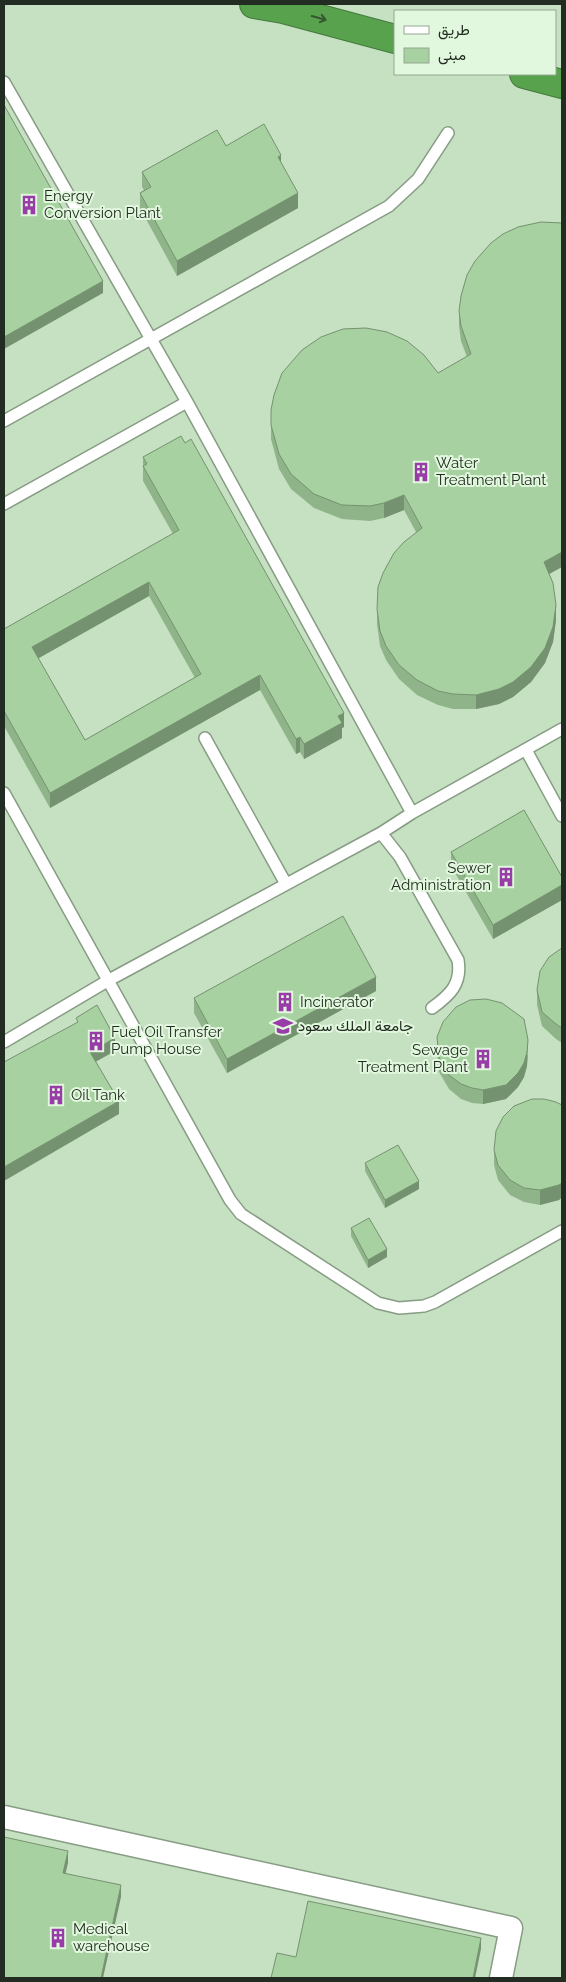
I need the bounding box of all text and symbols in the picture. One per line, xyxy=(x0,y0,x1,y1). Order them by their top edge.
legend xyxy=(394,10,556,75)
one-way arrow xyxy=(310,14,326,24)
text: طريق xyxy=(438,21,470,40)
text: مبنى xyxy=(438,46,466,65)
place label: Energy Conversion Plant xyxy=(44,187,161,222)
building icon: Energy Conversion Plant xyxy=(18,194,40,216)
place label: Water Treatment Plant xyxy=(436,454,546,489)
building icon: Water Treatment Plant xyxy=(410,461,432,483)
place label: Sewer Administration xyxy=(391,859,492,894)
building icon: Sewer Administration xyxy=(495,866,517,888)
building icon: Incinerator xyxy=(274,991,296,1013)
place label: Incinerator xyxy=(300,993,375,1011)
school or university icon: جامعة الملك سعود xyxy=(272,1015,294,1037)
place label: جامعة الملك سعود xyxy=(298,1017,413,1035)
place label: Fuel Oil Transfer Pump House xyxy=(111,1023,223,1058)
building icon: Fuel Oil Transfer Pump House xyxy=(85,1030,107,1052)
place label: Sewage Treatment Plant xyxy=(358,1041,468,1076)
building icon: Sewage Treatment Plant xyxy=(472,1048,494,1070)
building icon: Oil Tank xyxy=(45,1084,67,1106)
place label: Oil Tank xyxy=(71,1086,125,1104)
place label: Medical warehouse xyxy=(73,1920,150,1955)
building icon: Medical warehouse xyxy=(47,1927,69,1949)

